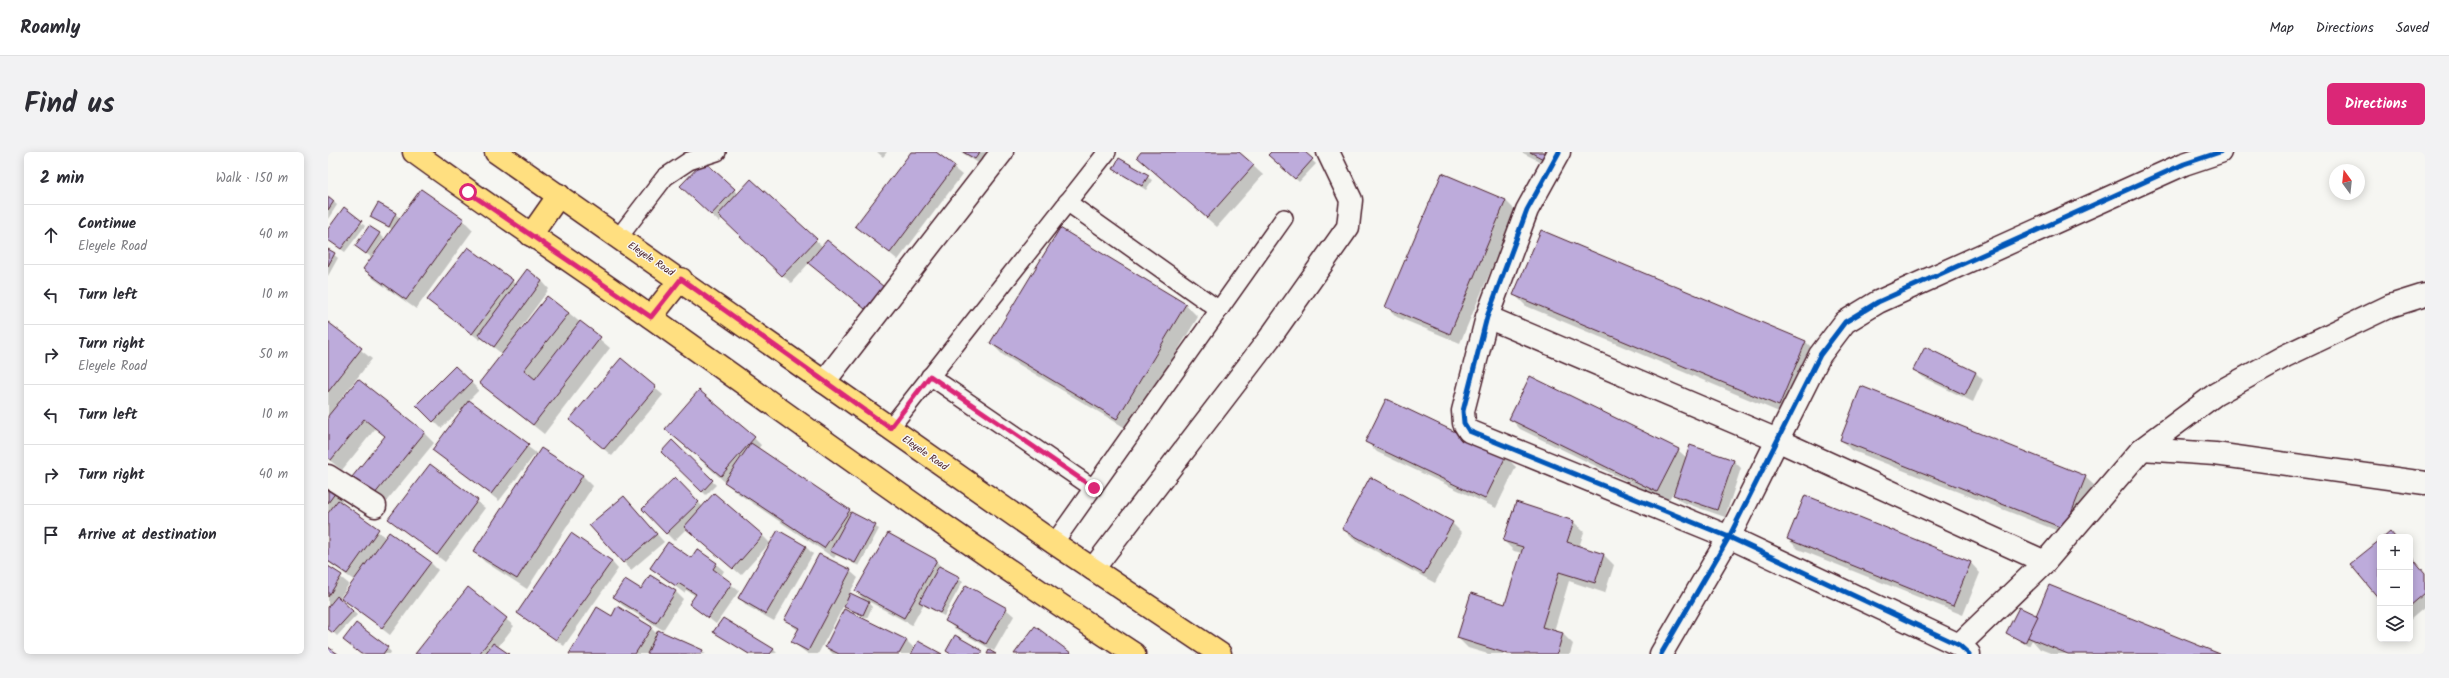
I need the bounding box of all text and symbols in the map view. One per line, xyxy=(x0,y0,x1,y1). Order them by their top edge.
text: Roamly xyxy=(20,13,80,43)
text: Map xyxy=(2269,17,2294,39)
text: Directions xyxy=(2316,17,2374,39)
text: Saved xyxy=(2396,17,2429,39)
text: Find us xyxy=(24,82,115,127)
button: Directions xyxy=(2327,83,2425,125)
north arrow xyxy=(2329,164,2365,200)
text: 2 min xyxy=(40,165,84,192)
text: Walk · 150 m xyxy=(216,168,288,189)
route start xyxy=(459,183,477,201)
text: Continue xyxy=(78,212,136,236)
icon: ahead xyxy=(40,224,62,246)
text: 40 m xyxy=(259,224,288,245)
text: Eleyele Road xyxy=(78,236,147,257)
street label: Eleyele Road xyxy=(625,238,678,281)
text: Turn left xyxy=(78,283,138,307)
icon: left xyxy=(40,284,62,306)
text: 10 m xyxy=(262,284,288,305)
text: Turn right xyxy=(78,332,145,356)
icon: right xyxy=(40,344,62,366)
text: 50 m xyxy=(259,344,288,365)
text: Eleyele Road xyxy=(78,356,147,377)
text: Turn left xyxy=(78,403,138,427)
icon: left xyxy=(40,404,62,426)
text: 10 m xyxy=(262,404,288,425)
street label: Eleyele Road xyxy=(899,431,952,475)
text: Turn right xyxy=(78,463,145,487)
icon: right xyxy=(40,464,62,486)
text: 40 m xyxy=(259,464,288,485)
route end xyxy=(1085,479,1103,497)
text: Arrive at destination xyxy=(78,523,217,547)
icon: arrive xyxy=(40,524,62,546)
map controls xyxy=(2377,534,2413,642)
button: + xyxy=(2377,534,2413,570)
button: − xyxy=(2377,570,2413,606)
button: layers xyxy=(2377,606,2413,642)

